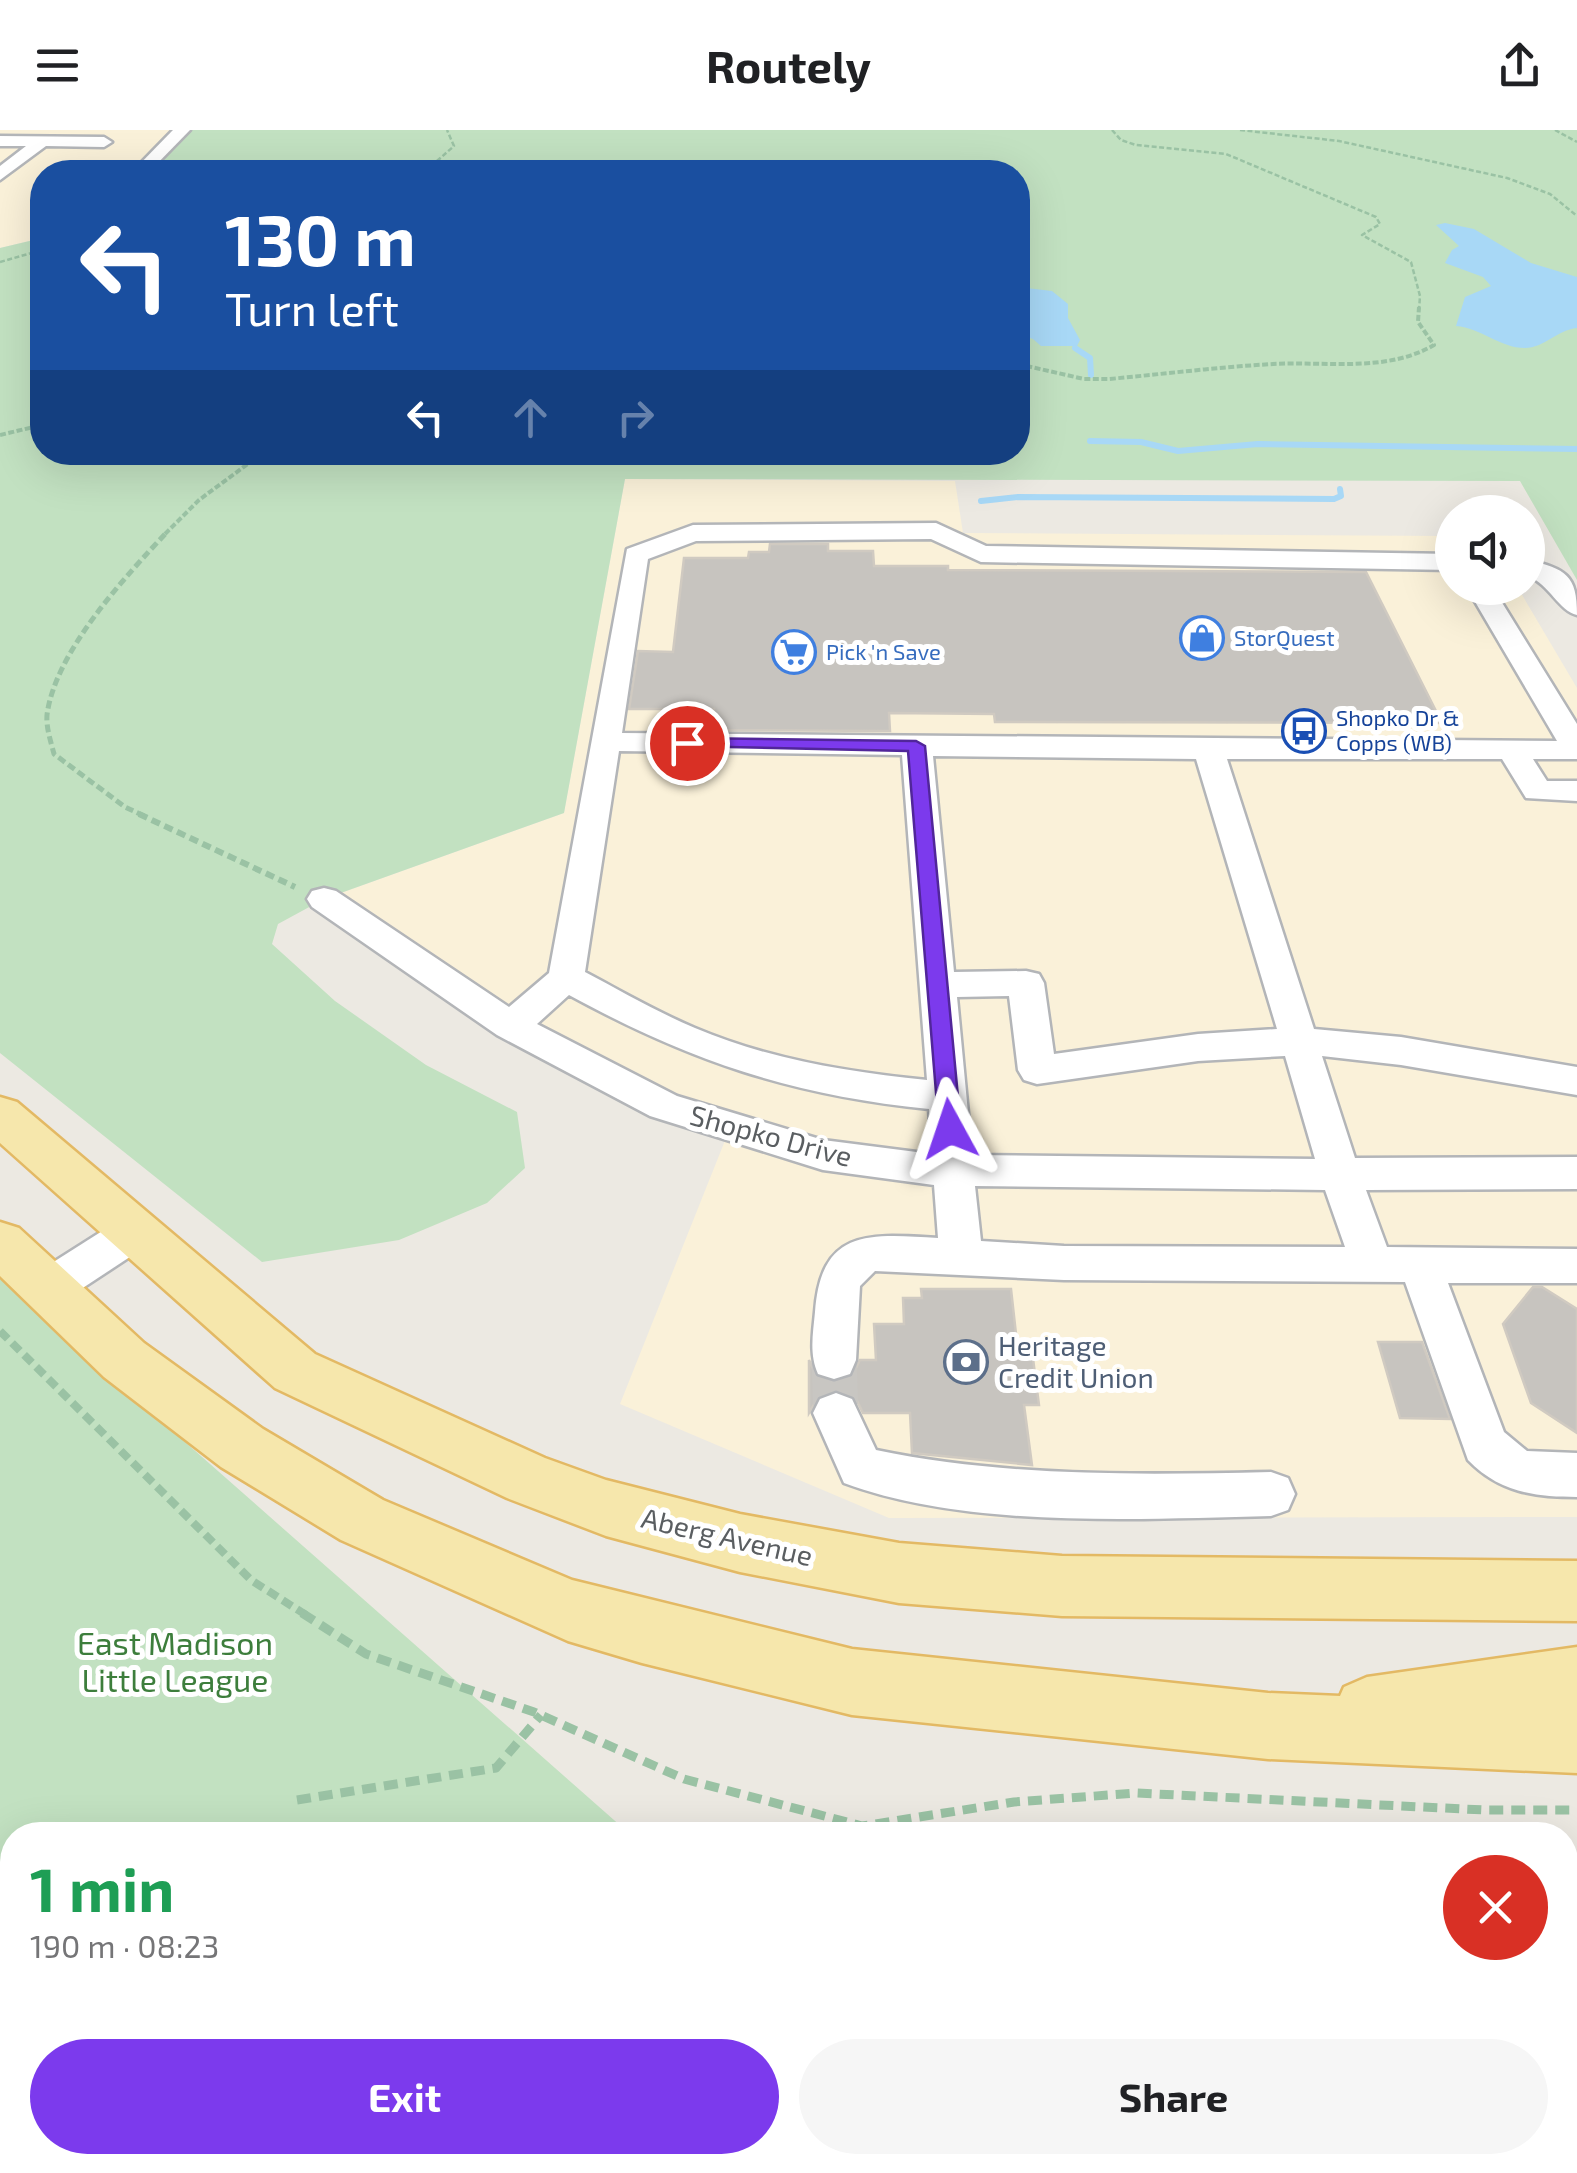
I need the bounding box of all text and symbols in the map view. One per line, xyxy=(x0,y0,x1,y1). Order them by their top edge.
icon: menu xyxy=(30,38,85,93)
text: Routely xyxy=(706,38,871,92)
icon: share xyxy=(1492,38,1547,93)
text: 130 m xyxy=(225,196,416,280)
icon: left xyxy=(60,200,190,330)
text: Turn left xyxy=(225,281,399,335)
icon: left xyxy=(398,390,453,445)
icon: ahead xyxy=(503,390,558,445)
icon: right xyxy=(608,390,663,445)
map controls xyxy=(1435,495,1545,605)
button: sound xyxy=(1435,495,1545,605)
shop icon: StorQuest xyxy=(1179,615,1225,661)
place label: StorQuest xyxy=(1234,624,1335,651)
supermarket icon: Pick 'n Save xyxy=(771,629,817,675)
place label: Pick 'n Save xyxy=(826,638,941,664)
pin xyxy=(645,701,730,786)
place label: Shopko Dr & Copps (WB) xyxy=(1336,704,1460,755)
bus stop icon: Shopko Dr & Copps (WB) xyxy=(1281,708,1327,754)
icon: arrive xyxy=(660,716,715,771)
position arrow xyxy=(898,1077,1002,1181)
street label: Shopko Drive xyxy=(686,1097,856,1173)
place label: Heritage Credit Union xyxy=(998,1328,1154,1394)
bank icon: Heritage Credit Union xyxy=(943,1339,989,1385)
street label: Aberg Avenue xyxy=(638,1500,816,1572)
park label: East Madison Little League xyxy=(77,1623,273,1698)
text: 1 min xyxy=(30,1852,174,1924)
button: close xyxy=(1443,1855,1548,1960)
text: 190 m · 08:23 xyxy=(30,1926,219,1964)
button: Exit xyxy=(30,2039,779,2154)
button: Share xyxy=(799,2039,1548,2154)

